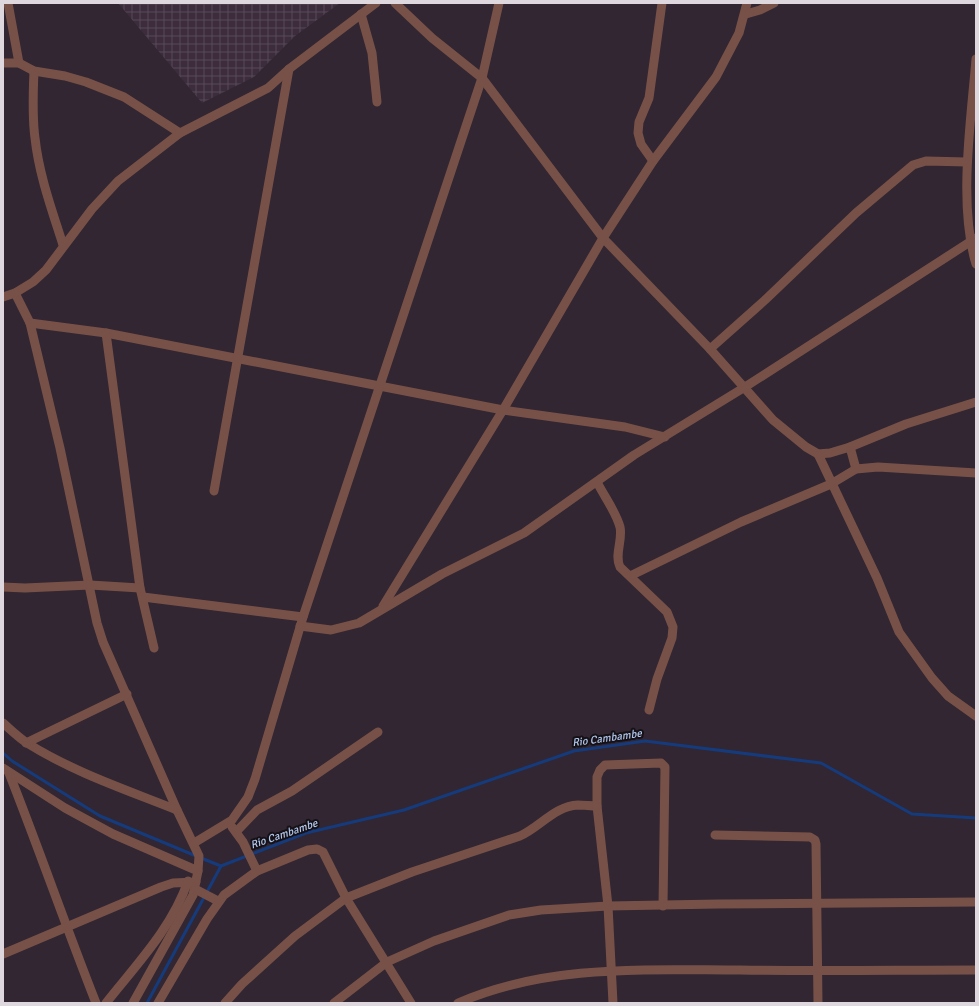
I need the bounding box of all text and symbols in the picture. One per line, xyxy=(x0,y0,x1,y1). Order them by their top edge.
water label: Rio Cambambe xyxy=(571,727,643,749)
water label: Rio Cambambe xyxy=(249,816,320,852)

